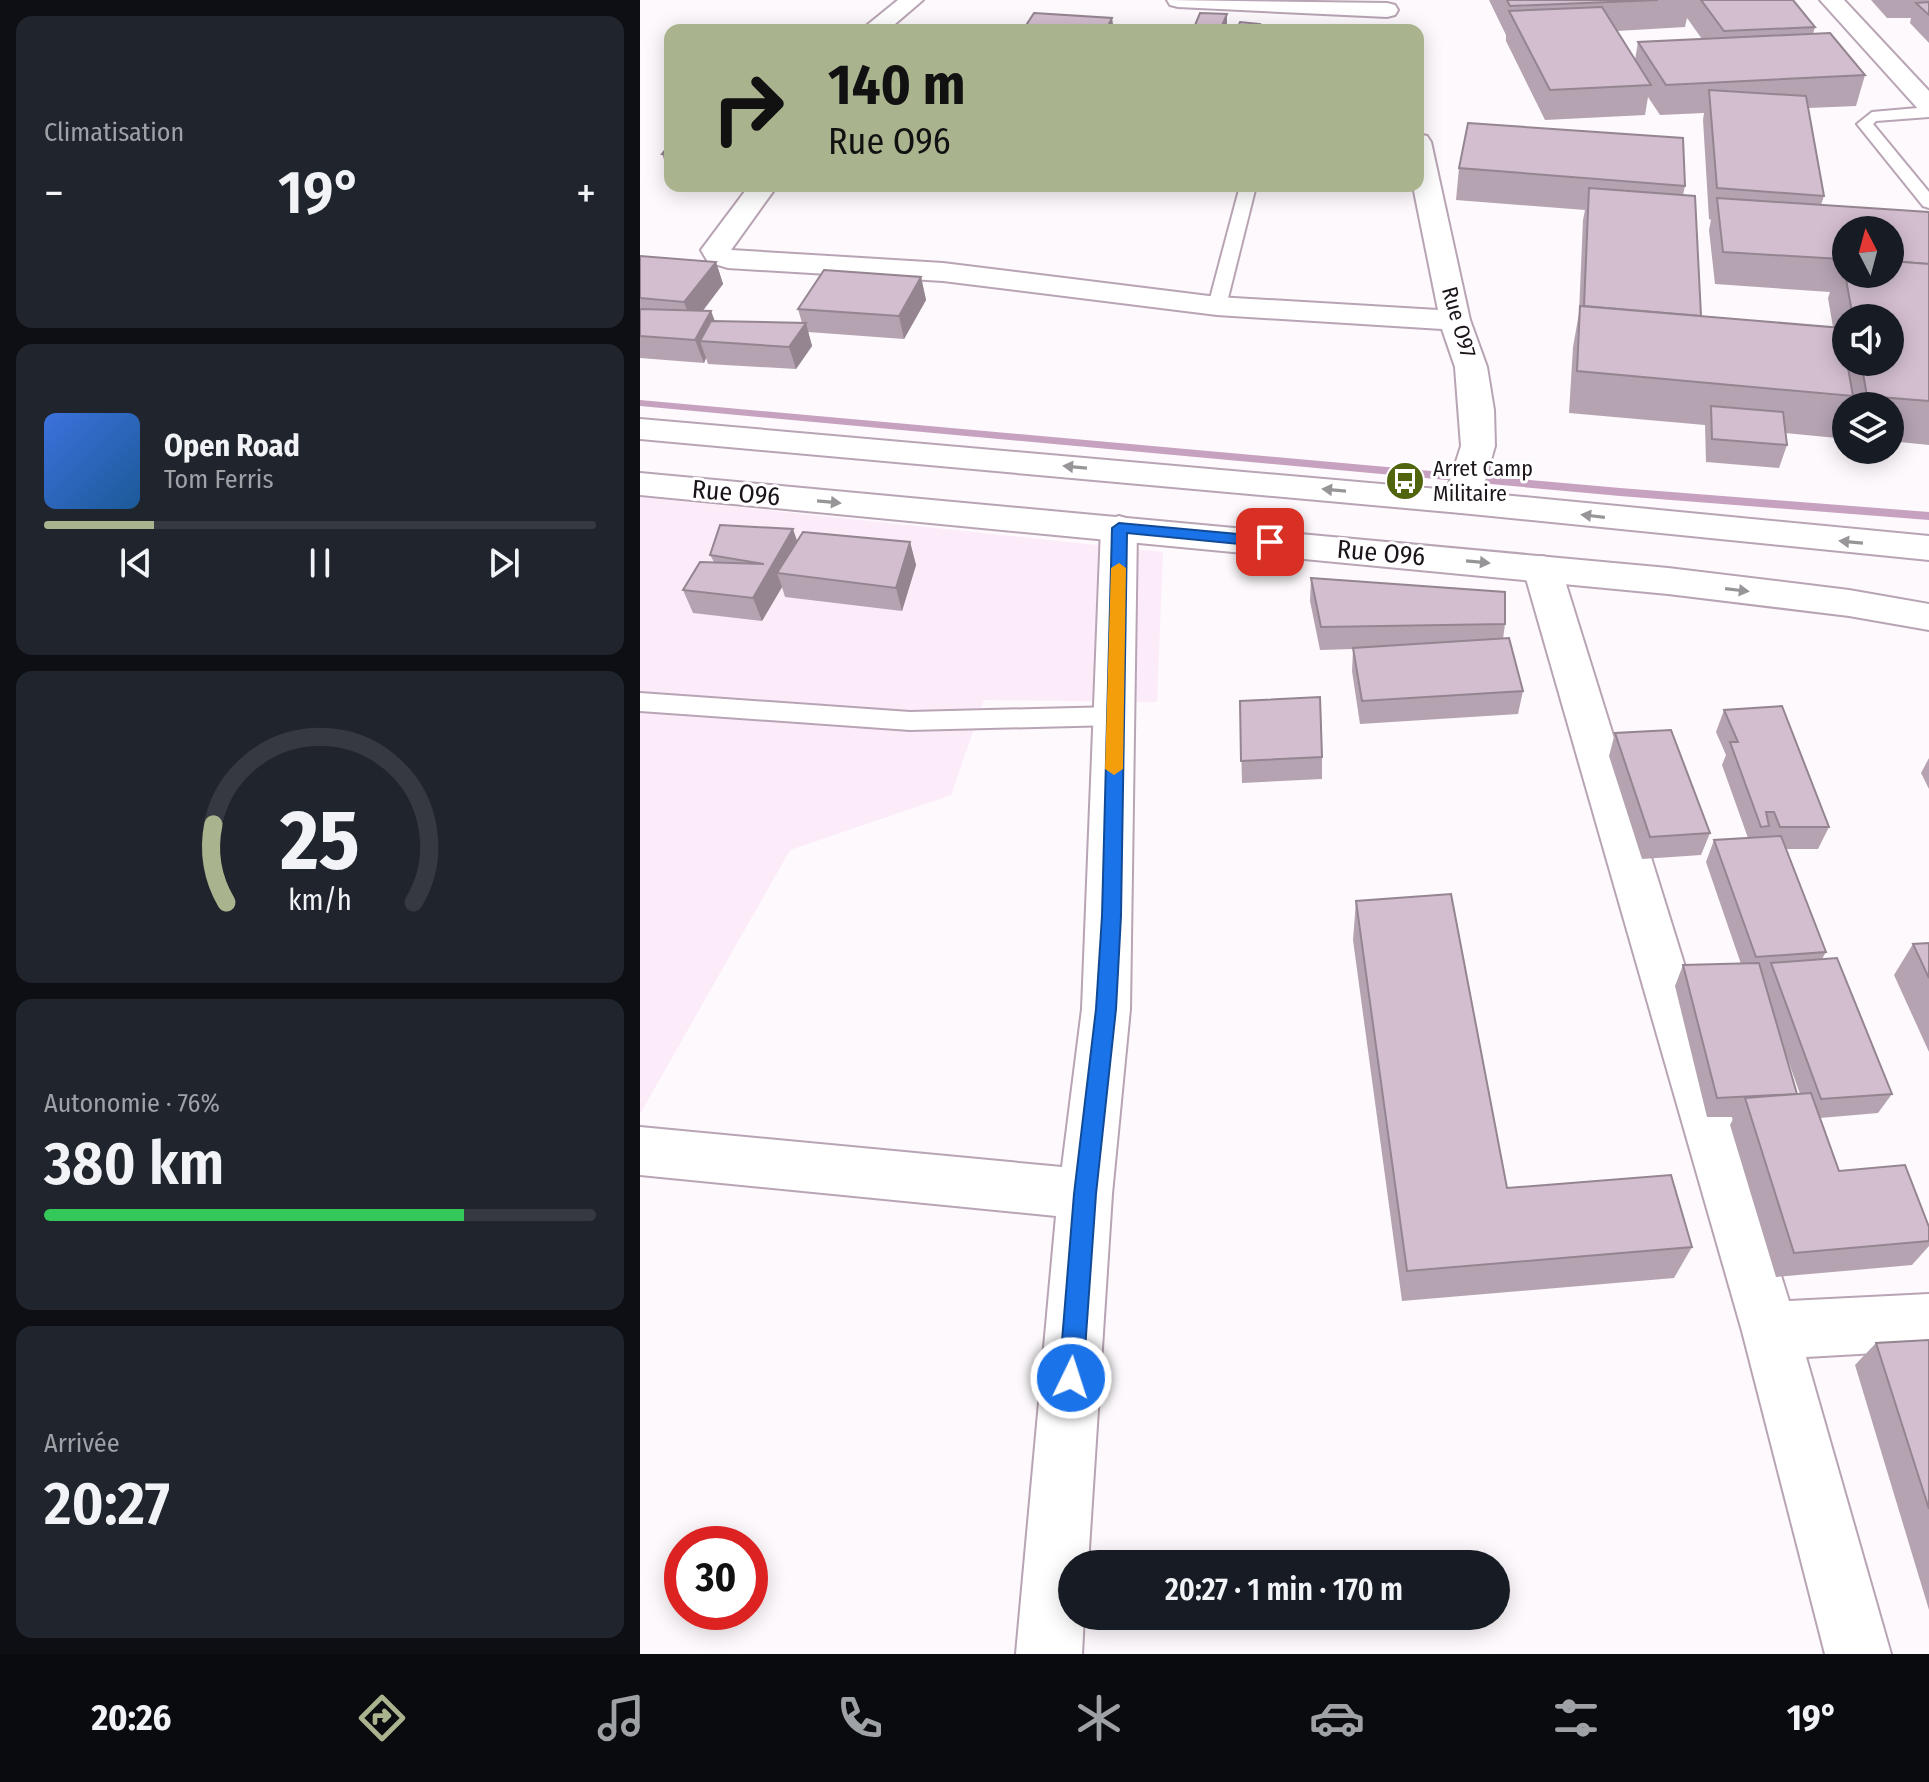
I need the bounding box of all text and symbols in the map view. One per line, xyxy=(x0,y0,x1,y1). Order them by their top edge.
text: 140 m xyxy=(828,52,965,119)
icon: right xyxy=(696,56,800,160)
text: Climatisation xyxy=(44,117,184,148)
text: Rue O96 xyxy=(828,120,951,164)
text: 19° xyxy=(278,157,362,229)
text: − xyxy=(44,167,64,220)
text: + xyxy=(576,167,596,220)
north arrow xyxy=(1832,216,1904,288)
map controls xyxy=(1832,216,1904,464)
street label: Rue O97 xyxy=(1436,283,1482,361)
button: sound xyxy=(1832,304,1904,376)
button: layers xyxy=(1832,392,1904,464)
text: Open Road xyxy=(164,428,300,464)
place label: Arret Camp Militaire xyxy=(1433,455,1533,507)
bus stop icon: Arret Camp Militaire xyxy=(1384,460,1426,502)
one-way arrow xyxy=(1062,461,1087,474)
text: Tom Ferris xyxy=(164,464,274,495)
street label: Rue O96 xyxy=(691,474,781,512)
one-way arrow xyxy=(1321,484,1346,497)
one-way arrow xyxy=(817,496,842,509)
pin xyxy=(1236,508,1304,576)
one-way arrow xyxy=(1580,509,1605,522)
icon: arrive xyxy=(1248,520,1292,564)
street label: Rue O96 xyxy=(1336,534,1426,572)
one-way arrow xyxy=(1838,535,1863,548)
icon: previous xyxy=(114,541,158,585)
icon: pause xyxy=(298,541,342,585)
icon: next xyxy=(482,541,526,585)
one-way arrow xyxy=(1466,556,1491,569)
one-way arrow xyxy=(1725,583,1750,596)
text: 25 xyxy=(279,791,360,891)
text: km/h xyxy=(288,883,352,918)
text: Autonomie · 76% xyxy=(44,1088,220,1119)
text: 380 km xyxy=(44,1128,224,1200)
position arrow xyxy=(1029,1336,1113,1420)
text: Arrivée xyxy=(44,1428,120,1459)
text: 20:27 xyxy=(44,1468,170,1540)
speed limit sign: 30 xyxy=(664,1526,768,1630)
text: 20:27 · 1 min · 170 m xyxy=(1165,1572,1403,1608)
icon: directions xyxy=(354,1690,410,1746)
icon: music xyxy=(593,1690,649,1746)
icon: phone xyxy=(832,1690,888,1746)
icon: climate xyxy=(1071,1690,1127,1746)
icon: car xyxy=(1309,1690,1365,1746)
icon: filters xyxy=(1548,1690,1604,1746)
text: 20:26 xyxy=(91,1696,171,1740)
text: 19° xyxy=(1787,1696,1838,1740)

